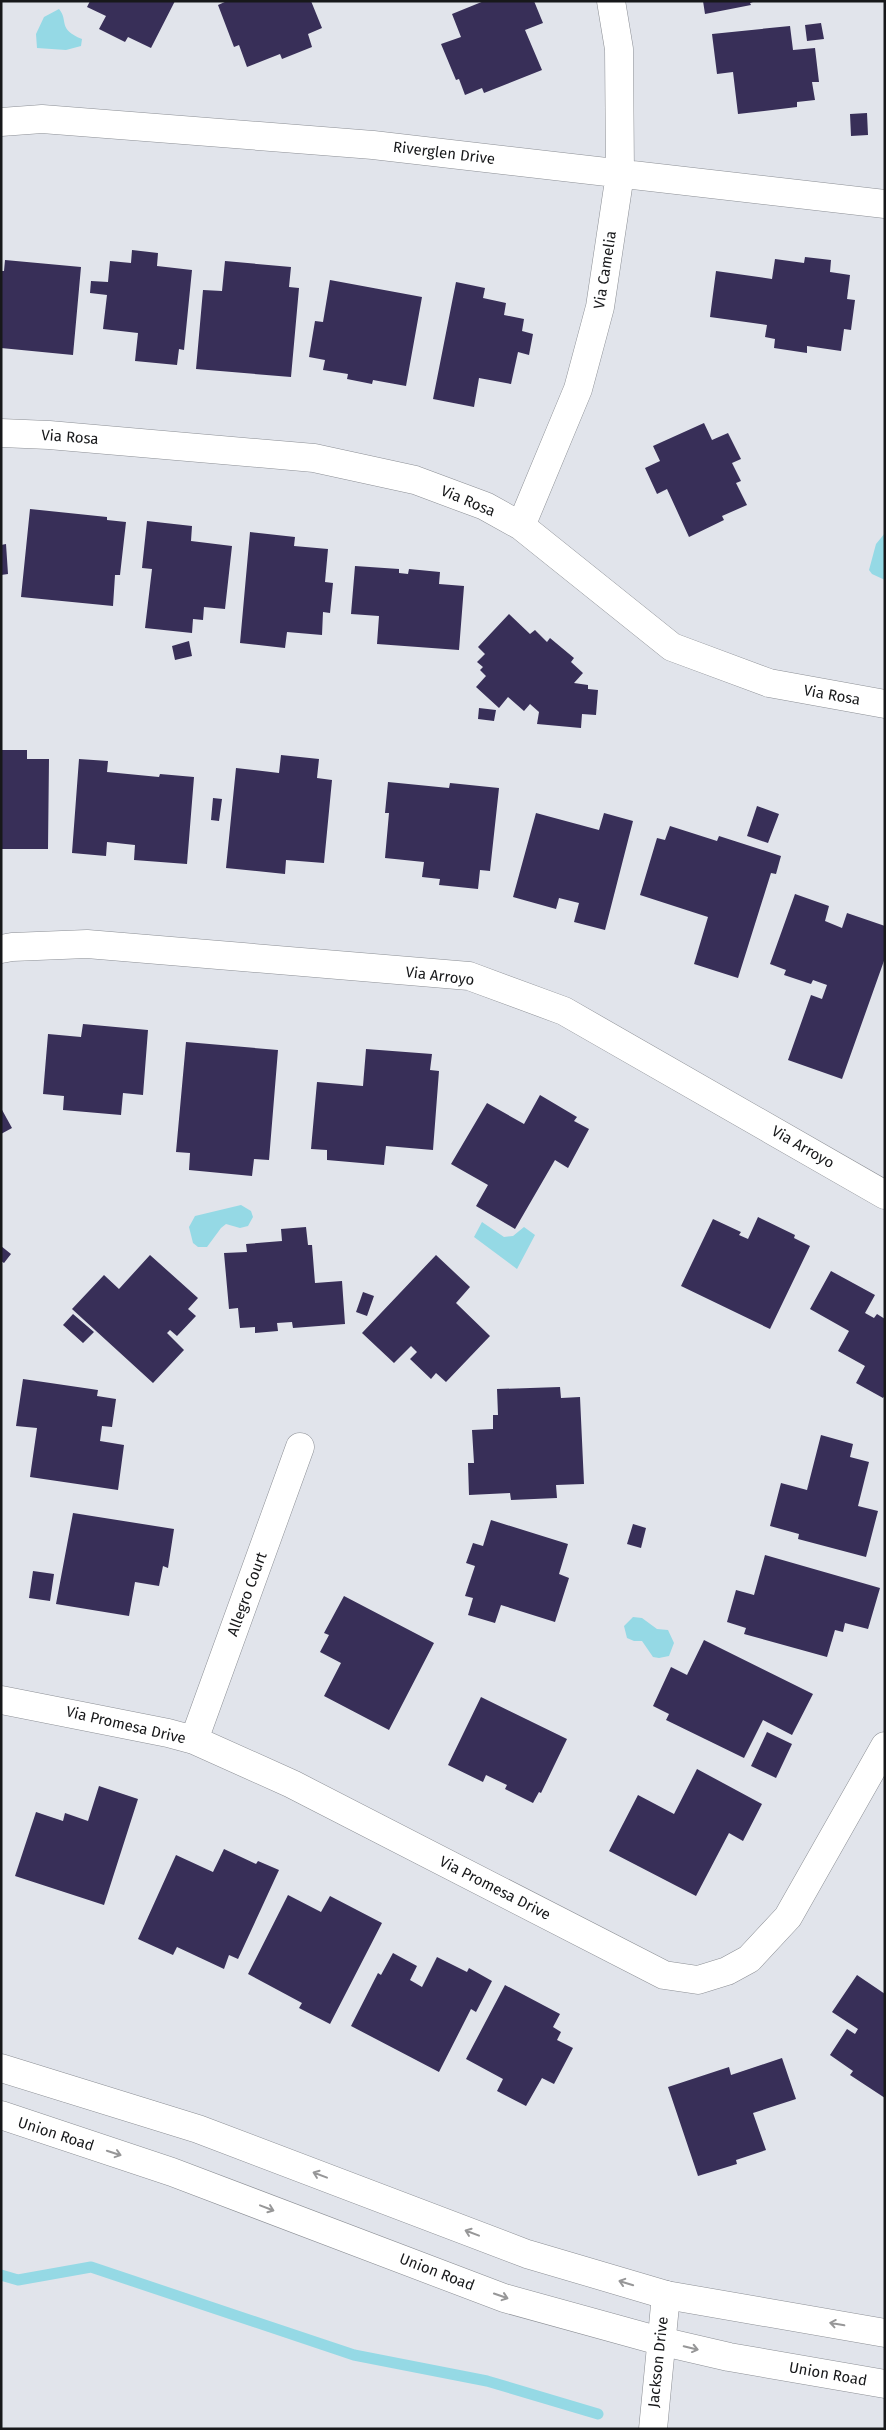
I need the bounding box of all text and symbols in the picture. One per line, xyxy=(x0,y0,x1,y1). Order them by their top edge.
street label: Riverglen Drive xyxy=(392,138,496,168)
street label: Via Camelia xyxy=(590,230,620,310)
street label: Via Rosa xyxy=(41,426,99,448)
street label: Via Rosa xyxy=(438,482,498,520)
street label: Via Rosa xyxy=(802,681,862,709)
street label: Via Arroyo xyxy=(405,963,475,989)
street label: Via Arroyo xyxy=(769,1122,837,1172)
street label: Allegro Court xyxy=(223,1549,271,1638)
street label: Via Promesa Drive xyxy=(64,1702,188,1748)
street label: Via Promesa Drive xyxy=(436,1852,554,1924)
street label: Union Road xyxy=(16,2113,96,2155)
one-way arrow xyxy=(106,2149,121,2158)
one-way arrow xyxy=(312,2170,328,2179)
one-way arrow xyxy=(259,2204,274,2213)
one-way arrow xyxy=(464,2228,480,2237)
street label: Union Road xyxy=(397,2249,477,2295)
one-way arrow xyxy=(618,2278,634,2288)
one-way arrow xyxy=(492,2292,508,2301)
street label: Jackson Drive xyxy=(644,2316,672,2408)
one-way arrow xyxy=(829,2319,845,2329)
one-way arrow xyxy=(683,2344,699,2353)
street label: Union Road xyxy=(787,2358,869,2390)

